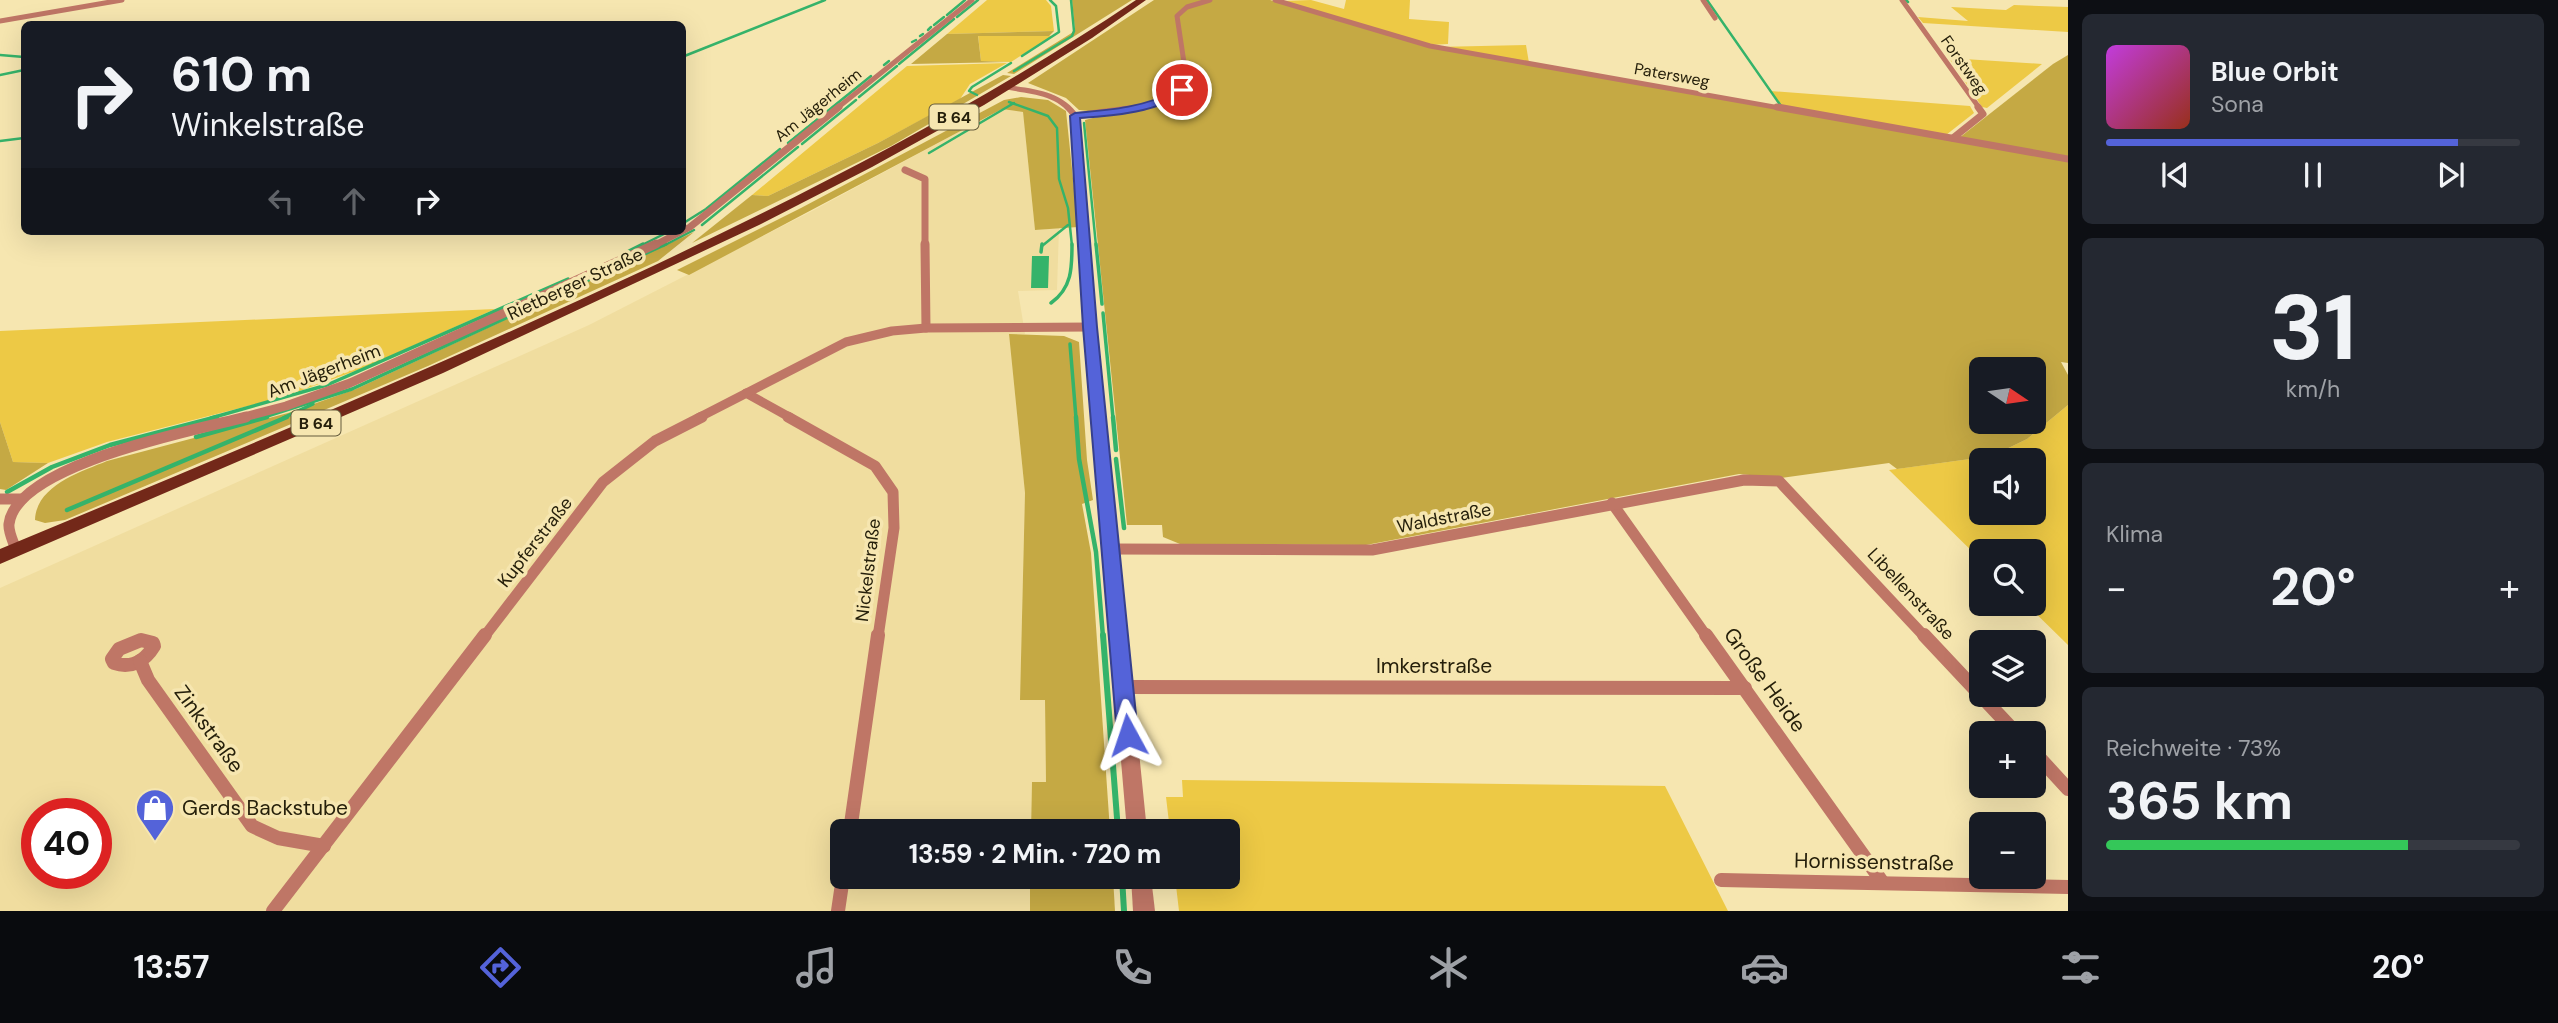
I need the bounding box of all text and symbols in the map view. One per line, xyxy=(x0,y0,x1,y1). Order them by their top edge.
street label: Forstweg xyxy=(1936,31,1992,99)
text: 610 m xyxy=(171,42,312,106)
icon: right xyxy=(56,49,147,140)
text: Blue Orbit xyxy=(2211,55,2339,89)
street label: Patersweg xyxy=(1633,58,1711,92)
pin xyxy=(1152,60,1212,120)
street label: Am Jägerheim xyxy=(770,64,866,146)
icon: arrive xyxy=(1163,71,1201,109)
text: Sona xyxy=(2211,89,2264,119)
text: Winkelstraße xyxy=(171,104,364,146)
road number: B 64 xyxy=(930,105,978,130)
icon: previous xyxy=(2156,156,2194,194)
icon: pause xyxy=(2294,156,2332,194)
icon: next xyxy=(2432,156,2470,194)
icon: left xyxy=(262,182,300,220)
icon: ahead xyxy=(335,182,373,220)
icon: right xyxy=(408,182,446,220)
street label: Rietberger Straße xyxy=(503,242,647,326)
text: 31 xyxy=(2269,269,2357,387)
street label: Am Jägerheim xyxy=(264,338,384,404)
north arrow xyxy=(1969,357,2046,434)
map controls xyxy=(1969,357,2046,889)
text: km/h xyxy=(2286,374,2340,404)
road number: B 64 xyxy=(292,410,340,436)
button: sound xyxy=(1969,448,2046,525)
street label: Kupferstraße xyxy=(492,492,578,592)
street label: Waldstraße xyxy=(1395,497,1493,539)
street label: Nickelstraße xyxy=(850,517,886,623)
text: Klima xyxy=(2106,519,2163,549)
button: search xyxy=(1969,539,2046,616)
street label: Libellenstraße xyxy=(1862,543,1960,645)
text: 20° xyxy=(2270,553,2356,621)
text: − xyxy=(2106,563,2127,613)
text: + xyxy=(2499,563,2520,613)
street label: Große Heide xyxy=(1717,622,1813,738)
button: layers xyxy=(1969,630,2046,707)
street label: Imkerstraße xyxy=(1376,652,1492,680)
street label: Zinkstraße xyxy=(168,680,250,778)
position arrow xyxy=(1091,698,1165,772)
button: + xyxy=(1969,721,2046,798)
text: Reichweite · 73% xyxy=(2106,733,2281,763)
text: 365 km xyxy=(2106,767,2293,835)
shop icon: Gerds Backstube xyxy=(134,787,176,842)
place label: Gerds Backstube xyxy=(182,794,348,822)
speed limit sign: 40 xyxy=(21,798,112,889)
button: − xyxy=(1969,812,2046,889)
text: 13:59 · 2 Min. · 720 m xyxy=(909,837,1161,871)
street label: Hornissenstraße xyxy=(1794,847,1954,877)
icon: directions xyxy=(476,943,525,992)
icon: music xyxy=(792,943,841,992)
icon: phone xyxy=(1108,943,1157,992)
icon: climate xyxy=(1424,943,1473,992)
icon: car xyxy=(1740,943,1789,992)
icon: filters xyxy=(2056,943,2105,992)
text: 13:57 xyxy=(133,946,209,988)
text: 20° xyxy=(2372,946,2424,988)

